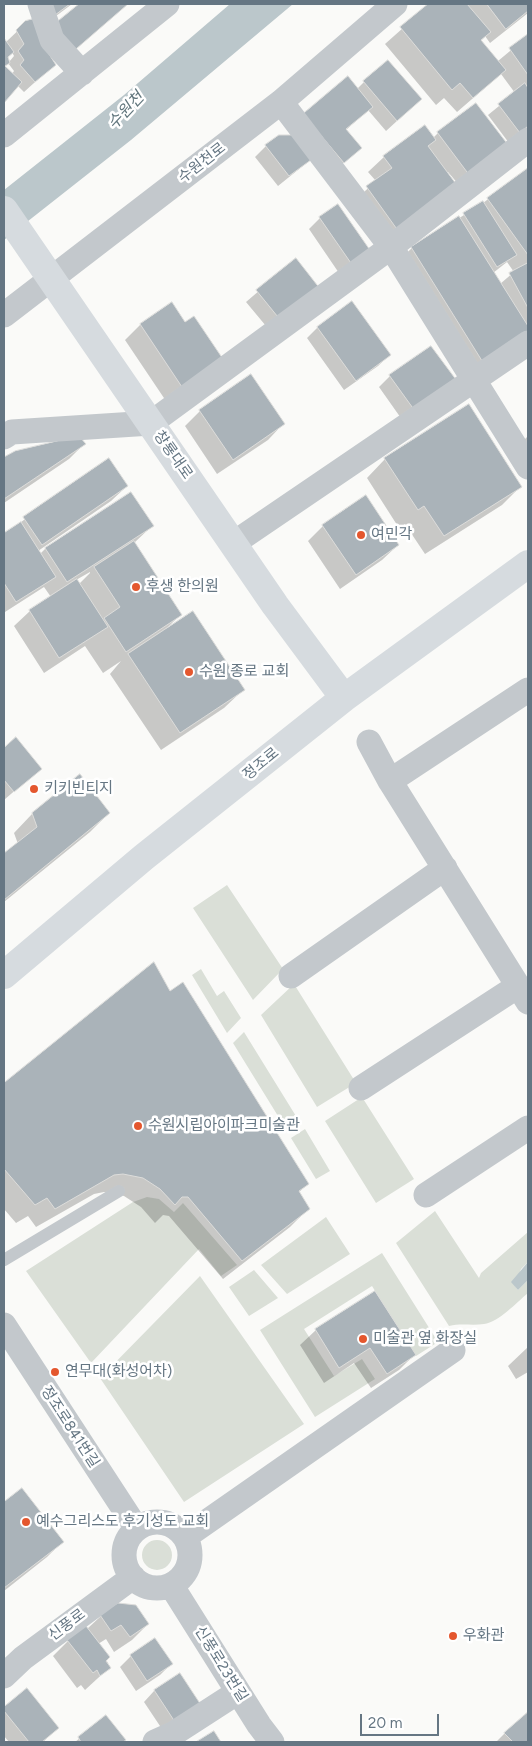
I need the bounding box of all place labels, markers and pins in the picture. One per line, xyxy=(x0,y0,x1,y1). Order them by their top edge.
place label: 여민각 xyxy=(371,526,412,544)
marker: 여민각 xyxy=(355,529,367,541)
place label: 후생 한의원 xyxy=(146,578,219,596)
marker: 후생 한의원 xyxy=(130,581,142,593)
place label: 수원 종로 교회 xyxy=(199,663,289,681)
marker: 수원 종로 교회 xyxy=(183,666,195,678)
place label: 키키빈티지 xyxy=(44,780,113,798)
marker: 키키빈티지 xyxy=(28,783,40,795)
place label: 수원시립아이파크미술관 xyxy=(148,1117,300,1135)
marker: 수원시립아이파크미술관 xyxy=(132,1120,144,1132)
place label: 미술관 옆 화장실 xyxy=(373,1330,477,1348)
marker: 미술관 옆 화장실 xyxy=(357,1333,369,1345)
place label: 연무대(화성어차) xyxy=(65,1363,172,1381)
marker: 연무대(화성어차) xyxy=(49,1366,61,1378)
place label: 예수그리스도 후기성도 교회 xyxy=(36,1513,209,1531)
marker: 예수그리스도 후기성도 교회 xyxy=(20,1516,32,1528)
place label: 우화관 xyxy=(463,1627,504,1645)
marker: 우화관 xyxy=(447,1630,459,1642)

